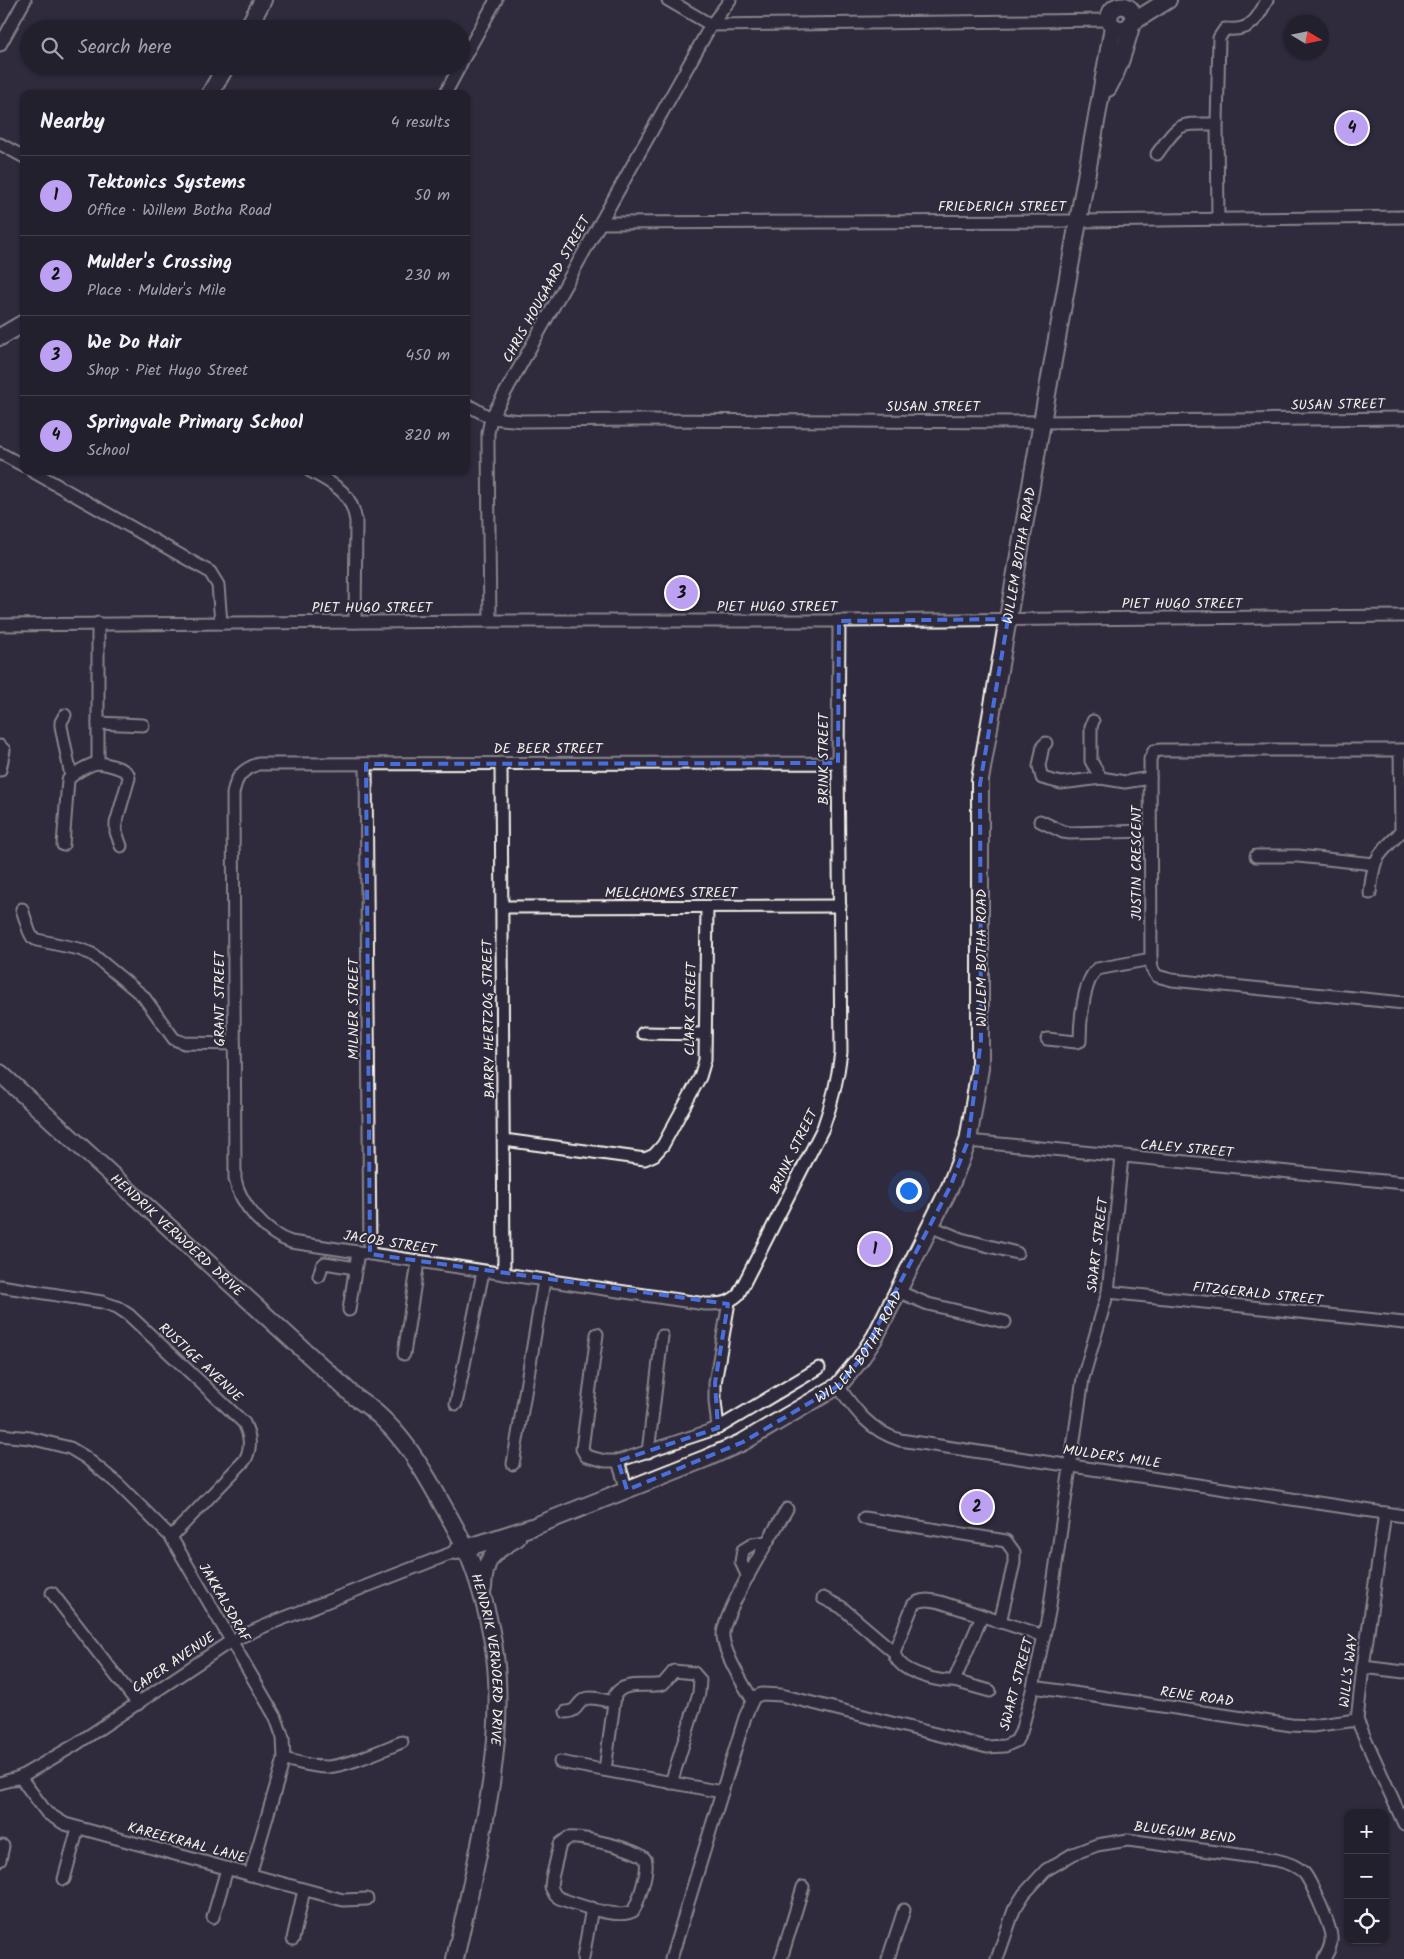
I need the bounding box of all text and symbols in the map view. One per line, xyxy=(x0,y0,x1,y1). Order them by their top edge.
north arrow xyxy=(1284,15,1329,60)
search box xyxy=(20,20,470,75)
text: Search here xyxy=(78,33,172,63)
icon: search xyxy=(38,34,66,62)
text: Nearby xyxy=(40,106,105,139)
pin: 4 xyxy=(1336,109,1368,147)
text: 4 results xyxy=(391,110,450,135)
text: Tektonics Systems xyxy=(87,168,246,198)
text: 1 xyxy=(54,183,58,208)
text: 50 m xyxy=(414,183,450,208)
street label: FRIEDERICH STREET xyxy=(938,196,1068,218)
text: Office · Willem Botha Road xyxy=(87,198,271,223)
street label: CHRIS HOUGAARD STREET xyxy=(497,211,597,367)
text: Mulder's Crossing xyxy=(87,248,232,278)
text: 2 xyxy=(51,263,61,288)
text: 230 m xyxy=(404,263,450,288)
text: Place · Mulder's Mile xyxy=(87,278,226,303)
text: We Do Hair xyxy=(87,328,181,358)
text: 3 xyxy=(52,343,60,368)
text: 450 m xyxy=(405,343,450,368)
text: Shop · Piet Hugo Street xyxy=(87,358,248,383)
street label: SUSAN STREET xyxy=(1291,393,1387,417)
street label: SUSAN STREET xyxy=(886,396,981,418)
text: Springvale Primary School xyxy=(87,408,303,438)
text: 4 xyxy=(52,423,60,448)
text: 820 m xyxy=(404,423,450,448)
text: School xyxy=(87,438,130,463)
street label: WILLEM BOTHA ROAD xyxy=(997,486,1043,626)
pin: 3 xyxy=(666,574,698,612)
street label: PIET HUGO STREET xyxy=(1122,593,1244,615)
street label: PIET HUGO STREET xyxy=(717,596,839,618)
street label: PIET HUGO STREET xyxy=(312,597,434,619)
street label: BRINK STREET xyxy=(813,712,835,805)
street label: DE BEER STREET xyxy=(494,738,604,760)
street label: JUSTIN CRESCENT xyxy=(1126,804,1148,921)
street label: MELCHOMES STREET xyxy=(605,882,739,904)
street label: WILLEM BOTHA ROAD xyxy=(971,889,993,1027)
street label: BARRY HERTZOG STREET xyxy=(477,938,501,1099)
street label: GRANT STREET xyxy=(209,950,231,1046)
street label: MILNER STREET xyxy=(343,957,365,1060)
street label: CLARK STREET xyxy=(679,961,703,1056)
street label: BRINK STREET xyxy=(764,1104,825,1198)
street label: CALEY STREET xyxy=(1139,1134,1236,1164)
street label: HENDRIK VERWOERD DRIVE xyxy=(105,1169,249,1303)
your location xyxy=(896,1178,922,1204)
street label: SWART STREET xyxy=(1081,1195,1115,1294)
street label: JACOB STREET xyxy=(342,1225,439,1261)
pin: 1 xyxy=(859,1230,891,1268)
street label: FITZGERALD STREET xyxy=(1192,1276,1325,1312)
street label: WILLEM BOTHA ROAD xyxy=(811,1287,909,1409)
street label: RUSTIGE AVENUE xyxy=(153,1318,248,1408)
street label: MULDER'S MILE xyxy=(1061,1439,1163,1475)
pin: 2 xyxy=(961,1488,993,1526)
street label: JAKKALSDRAF xyxy=(193,1559,257,1648)
street label: HENDRIK VERWOERD DRIVE xyxy=(464,1571,508,1747)
street label: CAPER AVENUE xyxy=(127,1626,220,1699)
street label: WILL'S WAY xyxy=(1334,1633,1364,1709)
street label: SWART STREET xyxy=(994,1634,1040,1733)
street label: RENE ROAD xyxy=(1159,1681,1235,1713)
map controls xyxy=(1344,1809,1389,1944)
button: + xyxy=(1344,1809,1389,1854)
street label: BLUEGUM BEND xyxy=(1133,1816,1237,1850)
street label: KAREEKRAAL LANE xyxy=(125,1817,249,1870)
button: − xyxy=(1344,1854,1389,1899)
button: locate xyxy=(1344,1899,1389,1944)

